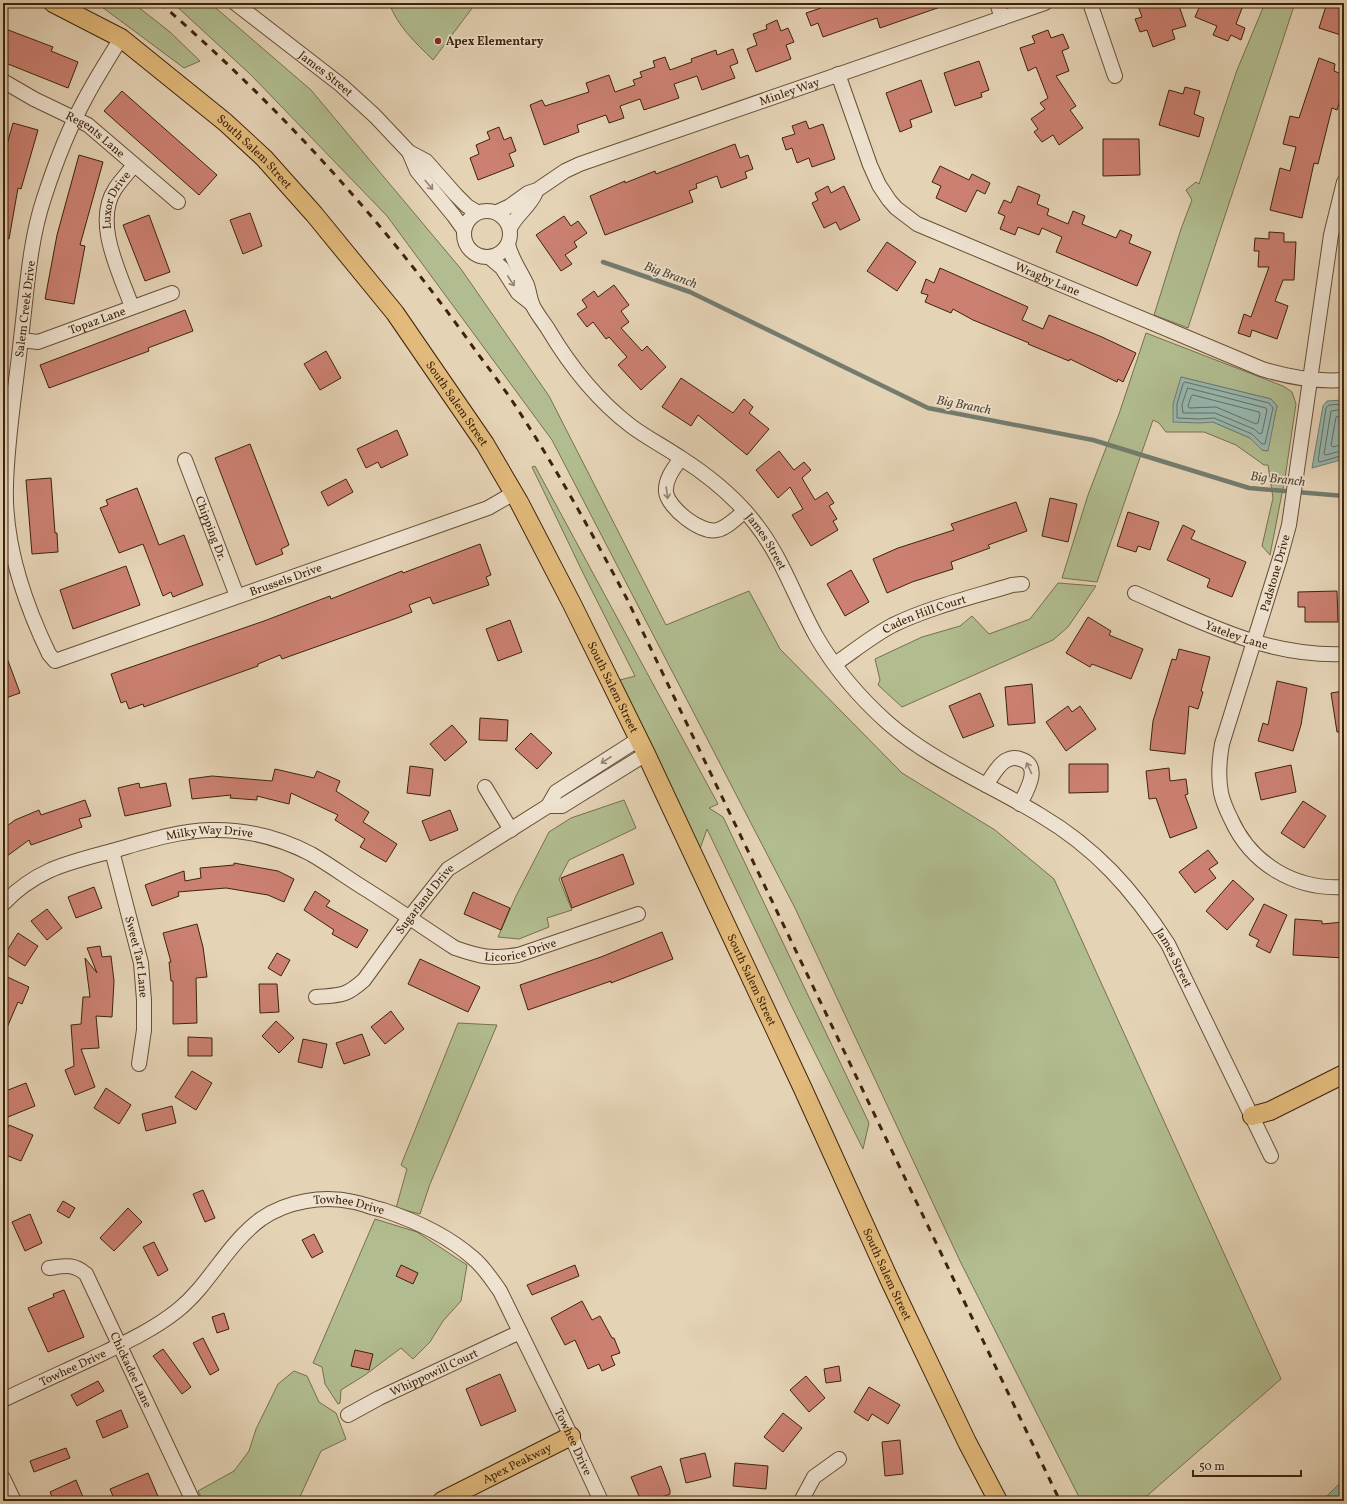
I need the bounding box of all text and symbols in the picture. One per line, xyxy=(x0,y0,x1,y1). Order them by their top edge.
place label: Apex Elementary xyxy=(446,34,544,50)
marker: Apex Elementary xyxy=(433,36,443,46)
street label: James Street xyxy=(295,48,356,101)
street label: Minley Way xyxy=(758,74,822,110)
street label: Regents Lane xyxy=(63,108,128,162)
street label: South Salem Street xyxy=(213,111,295,193)
street label: Luxor Drive xyxy=(100,168,135,230)
one-way arrow xyxy=(424,180,433,191)
water label: Big Branch xyxy=(641,258,700,294)
street label: Wragby Lane xyxy=(1012,259,1082,301)
street label: Salem Creek Drive xyxy=(12,260,40,358)
one-way arrow xyxy=(507,275,515,286)
street label: Topaz Lane xyxy=(67,304,128,339)
street label: South Salem Street xyxy=(421,358,491,450)
water label: Big Branch xyxy=(935,392,993,420)
water label: Big Branch xyxy=(1249,468,1307,492)
one-way arrow xyxy=(663,486,671,499)
street label: Chipping Dr. xyxy=(191,494,230,563)
street label: James Street xyxy=(741,510,790,573)
street label: Padstone Drive xyxy=(1257,532,1295,614)
street label: Brussels Drive xyxy=(248,560,325,601)
street label: Caden Hill Court xyxy=(880,592,968,638)
street label: Yateley Lane xyxy=(1202,618,1270,654)
street label: South Salem Street xyxy=(583,639,641,736)
one-way arrow xyxy=(601,756,612,764)
one-way arrow xyxy=(1025,762,1032,774)
street label: Milky Way Drive xyxy=(164,823,255,845)
street label: Sugarland Drive xyxy=(393,860,457,938)
street label: Sweet Tart Lane xyxy=(120,915,151,999)
street label: James Street xyxy=(1151,925,1195,991)
street label: South Salem Street xyxy=(722,932,779,1029)
street label: Licorice Drive xyxy=(484,935,559,966)
street label: Towhee Drive xyxy=(313,1192,386,1219)
street label: South Salem Street xyxy=(858,1226,915,1323)
street label: Chickadee Lane xyxy=(105,1329,155,1411)
street label: Towhee Drive xyxy=(37,1346,109,1391)
street label: Whippowill Court xyxy=(388,1346,481,1401)
street label: Towhee Drive xyxy=(550,1406,595,1478)
street label: Apex Peakway xyxy=(480,1440,555,1488)
scale bar xyxy=(1193,1452,1301,1478)
text: 50 m xyxy=(1199,1459,1225,1475)

